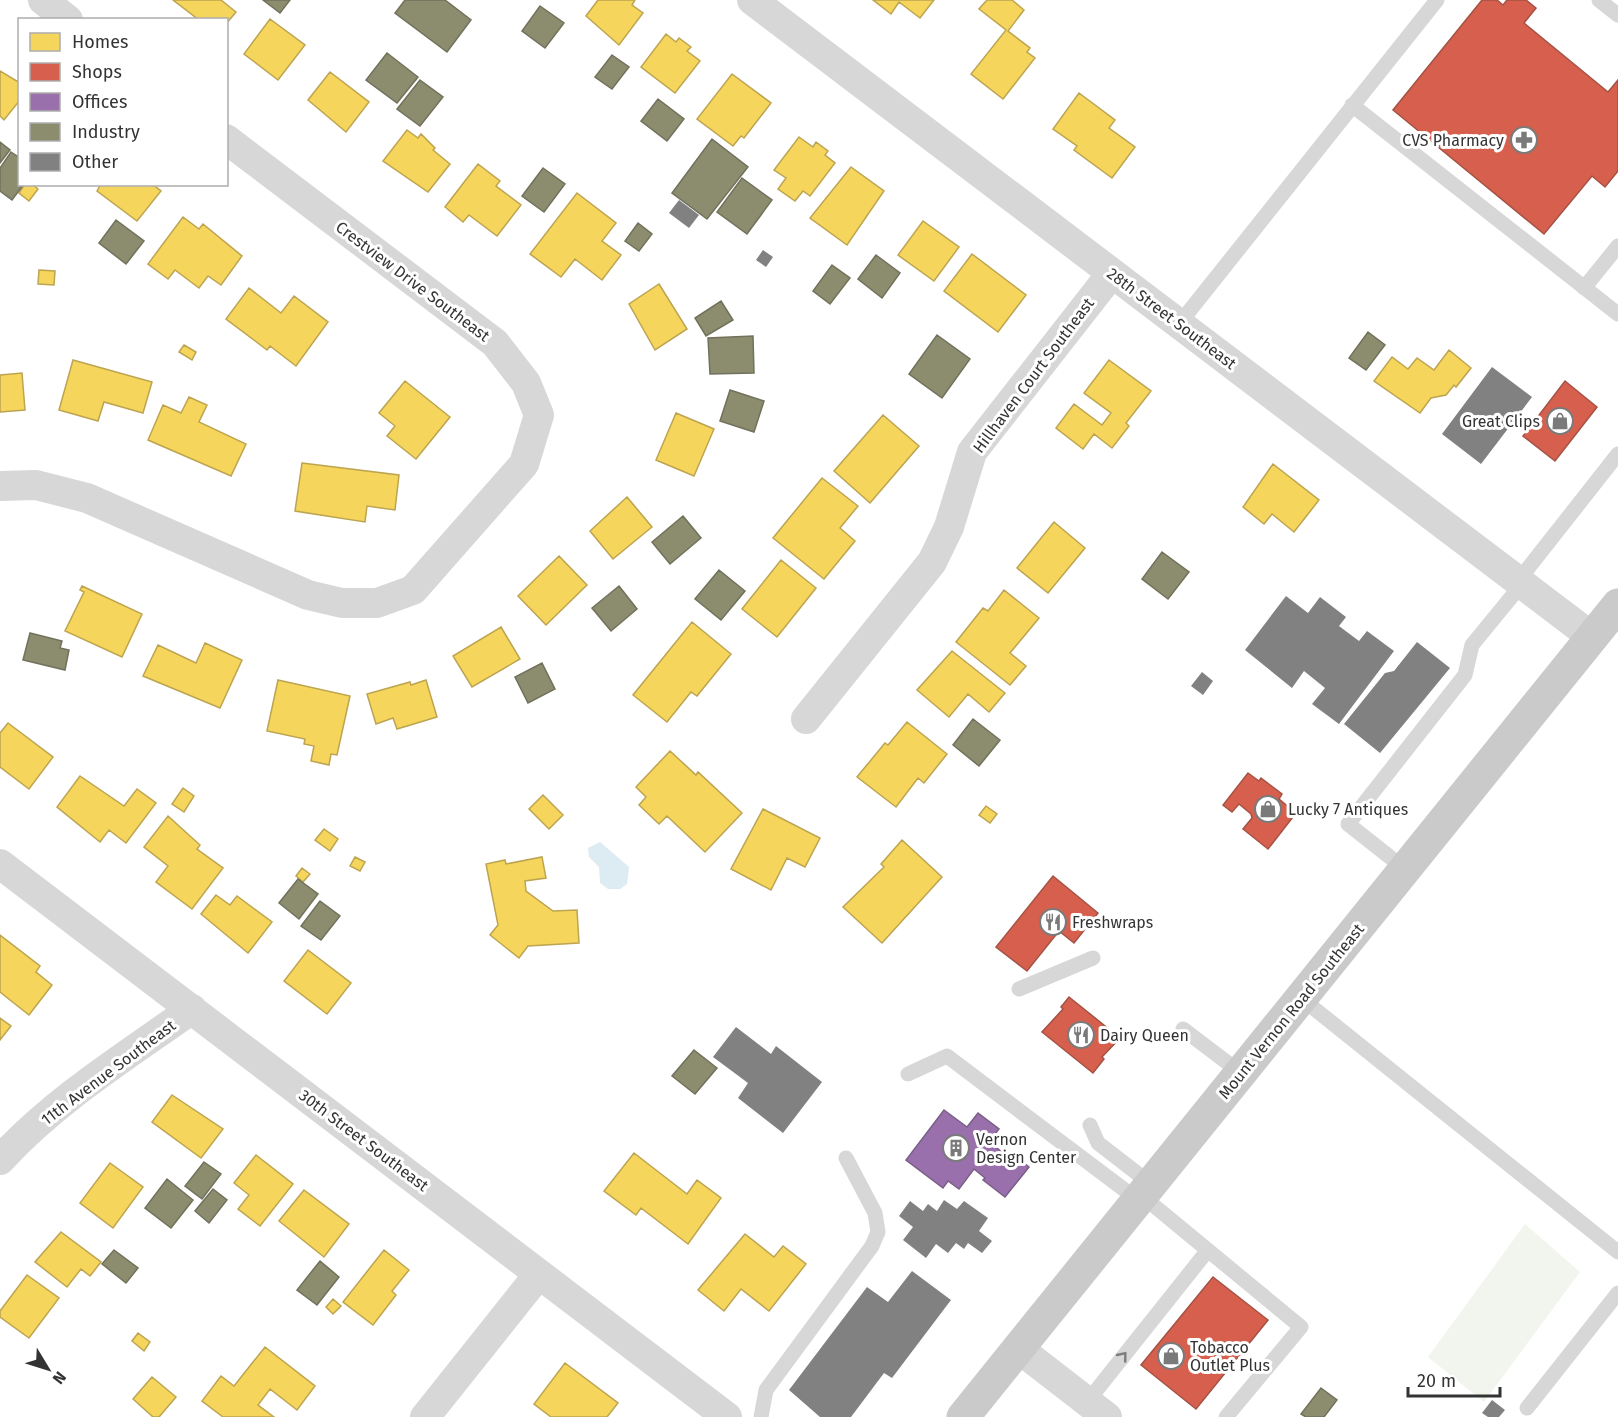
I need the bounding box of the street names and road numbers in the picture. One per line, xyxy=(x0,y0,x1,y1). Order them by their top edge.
street label: Crestview Drive Southeast xyxy=(332,217,494,346)
street label: 28th Street Southeast xyxy=(1103,264,1240,373)
street label: Hillhaven Court Southeast xyxy=(969,294,1098,457)
street label: Mount Vernon Road Southeast xyxy=(1215,920,1368,1103)
street label: 11th Avenue Southeast xyxy=(37,1016,179,1129)
street label: 30th Street Southeast xyxy=(295,1086,432,1195)

